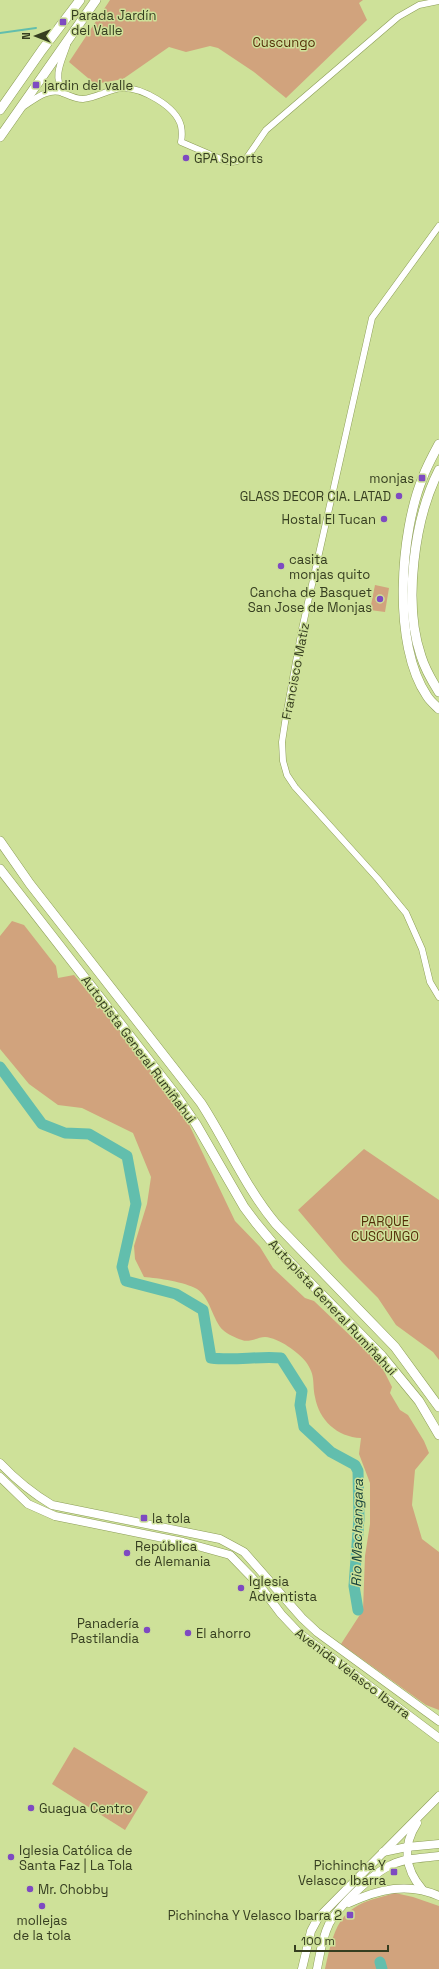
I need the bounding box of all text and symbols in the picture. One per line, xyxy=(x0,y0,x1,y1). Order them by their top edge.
place label: Parada Jardín del Valle xyxy=(71,7,156,39)
north arrow xyxy=(16,16,56,56)
marker: Parada Jardín del Valle xyxy=(58,17,68,27)
text: N xyxy=(19,32,33,40)
park label: Cuscungo xyxy=(252,34,316,51)
place label: jardin del valle xyxy=(43,77,133,94)
marker: jardin del valle xyxy=(31,80,41,90)
place label: GPA Sports xyxy=(194,150,263,167)
marker: GPA Sports xyxy=(181,153,191,163)
place label: monjas xyxy=(369,470,414,487)
marker: monjas xyxy=(417,473,427,483)
place label: GLASS DECOR CIA. LATAD xyxy=(240,488,391,505)
marker: GLASS DECOR CIA. LATAD xyxy=(394,491,404,501)
place label: Hostal El Tucan xyxy=(281,511,376,528)
marker: Hostal El Tucan xyxy=(379,514,389,524)
place label: casita monjas quito xyxy=(289,551,370,583)
marker: casita monjas quito xyxy=(276,561,286,571)
place label: Cancha de Basquet San Jose de Monjas xyxy=(248,584,372,616)
marker: Cancha de Basquet San Jose de Monjas xyxy=(375,594,385,604)
street label: Francisco Matiz xyxy=(278,621,313,721)
street label: Autopista General Rumiñahui xyxy=(77,972,200,1127)
park label: PARQUE CUSCUNGO xyxy=(351,1213,419,1245)
street label: Autopista General Rumiñahui xyxy=(265,1236,400,1379)
water label: Rio Machangara xyxy=(347,1478,367,1587)
place label: la tola xyxy=(152,1510,191,1527)
marker: la tola xyxy=(139,1513,149,1523)
place label: República de Alemania xyxy=(135,1538,211,1570)
marker: República de Alemania xyxy=(122,1548,132,1558)
place label: Iglesia Adventista xyxy=(249,1573,318,1605)
marker: Iglesia Adventista xyxy=(236,1583,246,1593)
place label: Panadería Pastilandia xyxy=(70,1615,140,1647)
street label: Avenida Velasco Ibarra xyxy=(291,1624,414,1723)
marker: Panadería Pastilandia xyxy=(142,1625,152,1635)
place label: El ahorro xyxy=(196,1625,251,1642)
marker: El ahorro xyxy=(183,1628,193,1638)
place label: Guagua Centro xyxy=(39,1800,132,1817)
marker: Guagua Centro xyxy=(26,1803,36,1813)
place label: Iglesia Católica de Santa Faz | La Tola xyxy=(19,1842,133,1874)
marker: Iglesia Católica de Santa Faz | La Tola xyxy=(6,1852,16,1862)
place label: Pichincha Y Velasco Ibarra xyxy=(298,1857,387,1889)
marker: Pichincha Y Velasco Ibarra xyxy=(389,1867,399,1877)
place label: Mr. Chobby xyxy=(38,1881,109,1898)
marker: Mr. Chobby xyxy=(25,1884,35,1894)
marker: mollejas de la tola xyxy=(37,1901,47,1911)
place label: Pichincha Y Velasco Ibarra 2 xyxy=(168,1907,342,1924)
marker: Pichincha Y Velasco Ibarra 2 xyxy=(345,1910,355,1920)
place label: mollejas de la tola xyxy=(13,1912,71,1944)
scale bar xyxy=(295,1927,388,1953)
text: 100 m xyxy=(301,1933,335,1949)

